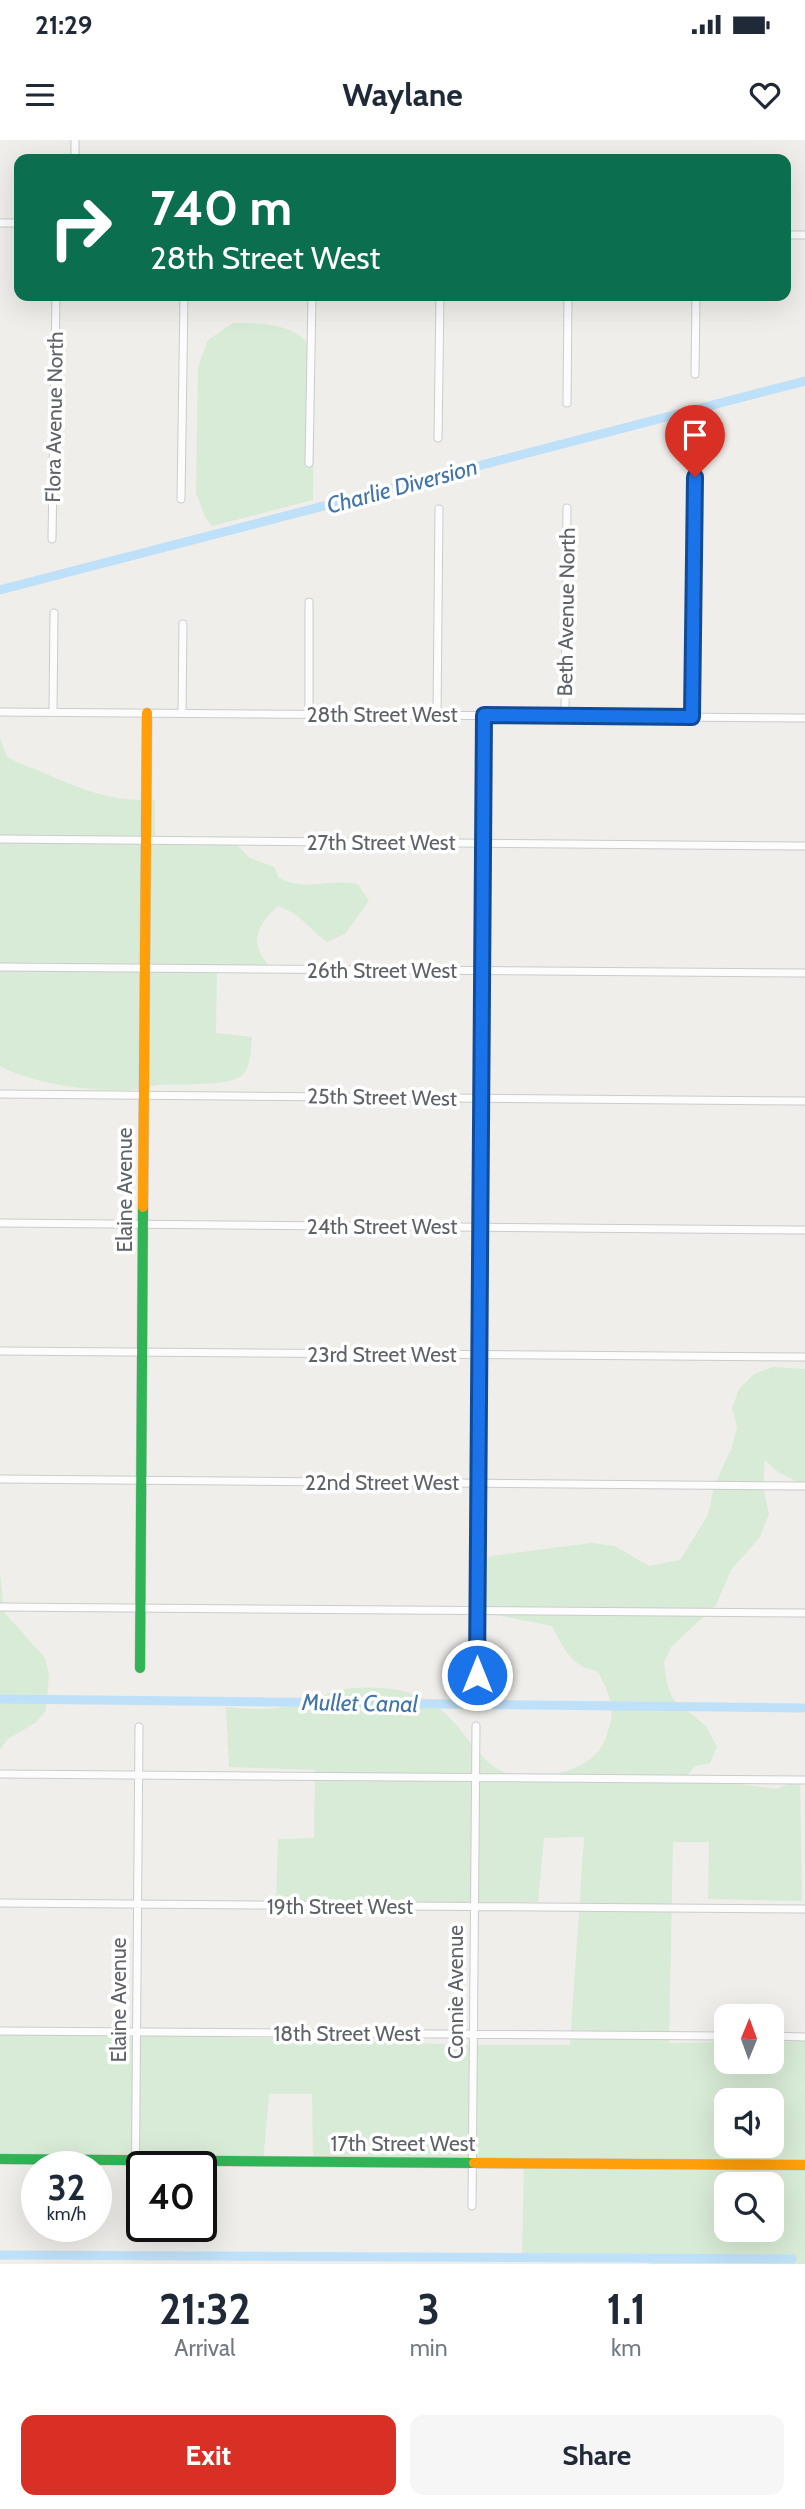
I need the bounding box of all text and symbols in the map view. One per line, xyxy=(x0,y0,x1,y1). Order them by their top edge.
text: 21:29 xyxy=(35,9,93,41)
text: Waylane xyxy=(342,75,463,114)
icon: menu xyxy=(21,76,59,114)
icon: heart xyxy=(746,76,784,114)
text: 740 m xyxy=(150,178,292,237)
icon: right xyxy=(35,182,126,273)
text: 28th Street West xyxy=(150,238,380,277)
street label: Flora Avenue North xyxy=(40,331,68,503)
pin xyxy=(665,405,725,477)
icon: arrive xyxy=(676,416,714,454)
water label: Charlie Diversion xyxy=(324,452,480,520)
street label: Beth Avenue North xyxy=(552,527,580,697)
street label: 28th Street West xyxy=(306,702,458,727)
street label: 27th Street West xyxy=(306,830,456,855)
street label: 26th Street West xyxy=(307,958,457,983)
street label: 25th Street West xyxy=(307,1083,457,1111)
street label: Elaine Avenue xyxy=(112,1127,137,1252)
street label: 24th Street West xyxy=(307,1214,457,1239)
street label: 23rd Street West xyxy=(307,1342,457,1367)
street label: 22nd Street West xyxy=(305,1470,459,1495)
position arrow xyxy=(440,1638,514,1712)
water label: Mullet Canal xyxy=(301,1688,419,1718)
street label: 19th Street West xyxy=(267,1894,413,1919)
street label: Connie Avenue xyxy=(443,1925,468,2059)
street label: Elaine Avenue xyxy=(106,1937,131,2062)
north arrow xyxy=(714,2004,784,2074)
map controls xyxy=(714,2004,784,2242)
street label: 18th Street West xyxy=(273,2021,421,2046)
button: sound xyxy=(714,2088,784,2158)
street label: 17th Street West xyxy=(331,2131,475,2156)
speed limit sign: 40 xyxy=(126,2151,217,2242)
text: 32 xyxy=(48,2166,85,2209)
button: search xyxy=(714,2172,784,2242)
text: km/h xyxy=(47,2203,86,2225)
text: 21:32 xyxy=(159,2283,251,2335)
text: 3 xyxy=(417,2283,440,2335)
text: 1.1 xyxy=(606,2283,646,2335)
text: Arrival xyxy=(174,2334,235,2362)
text: min xyxy=(410,2334,448,2362)
text: km xyxy=(611,2334,642,2362)
button: Exit xyxy=(21,2415,396,2495)
button: Share xyxy=(410,2415,784,2495)

